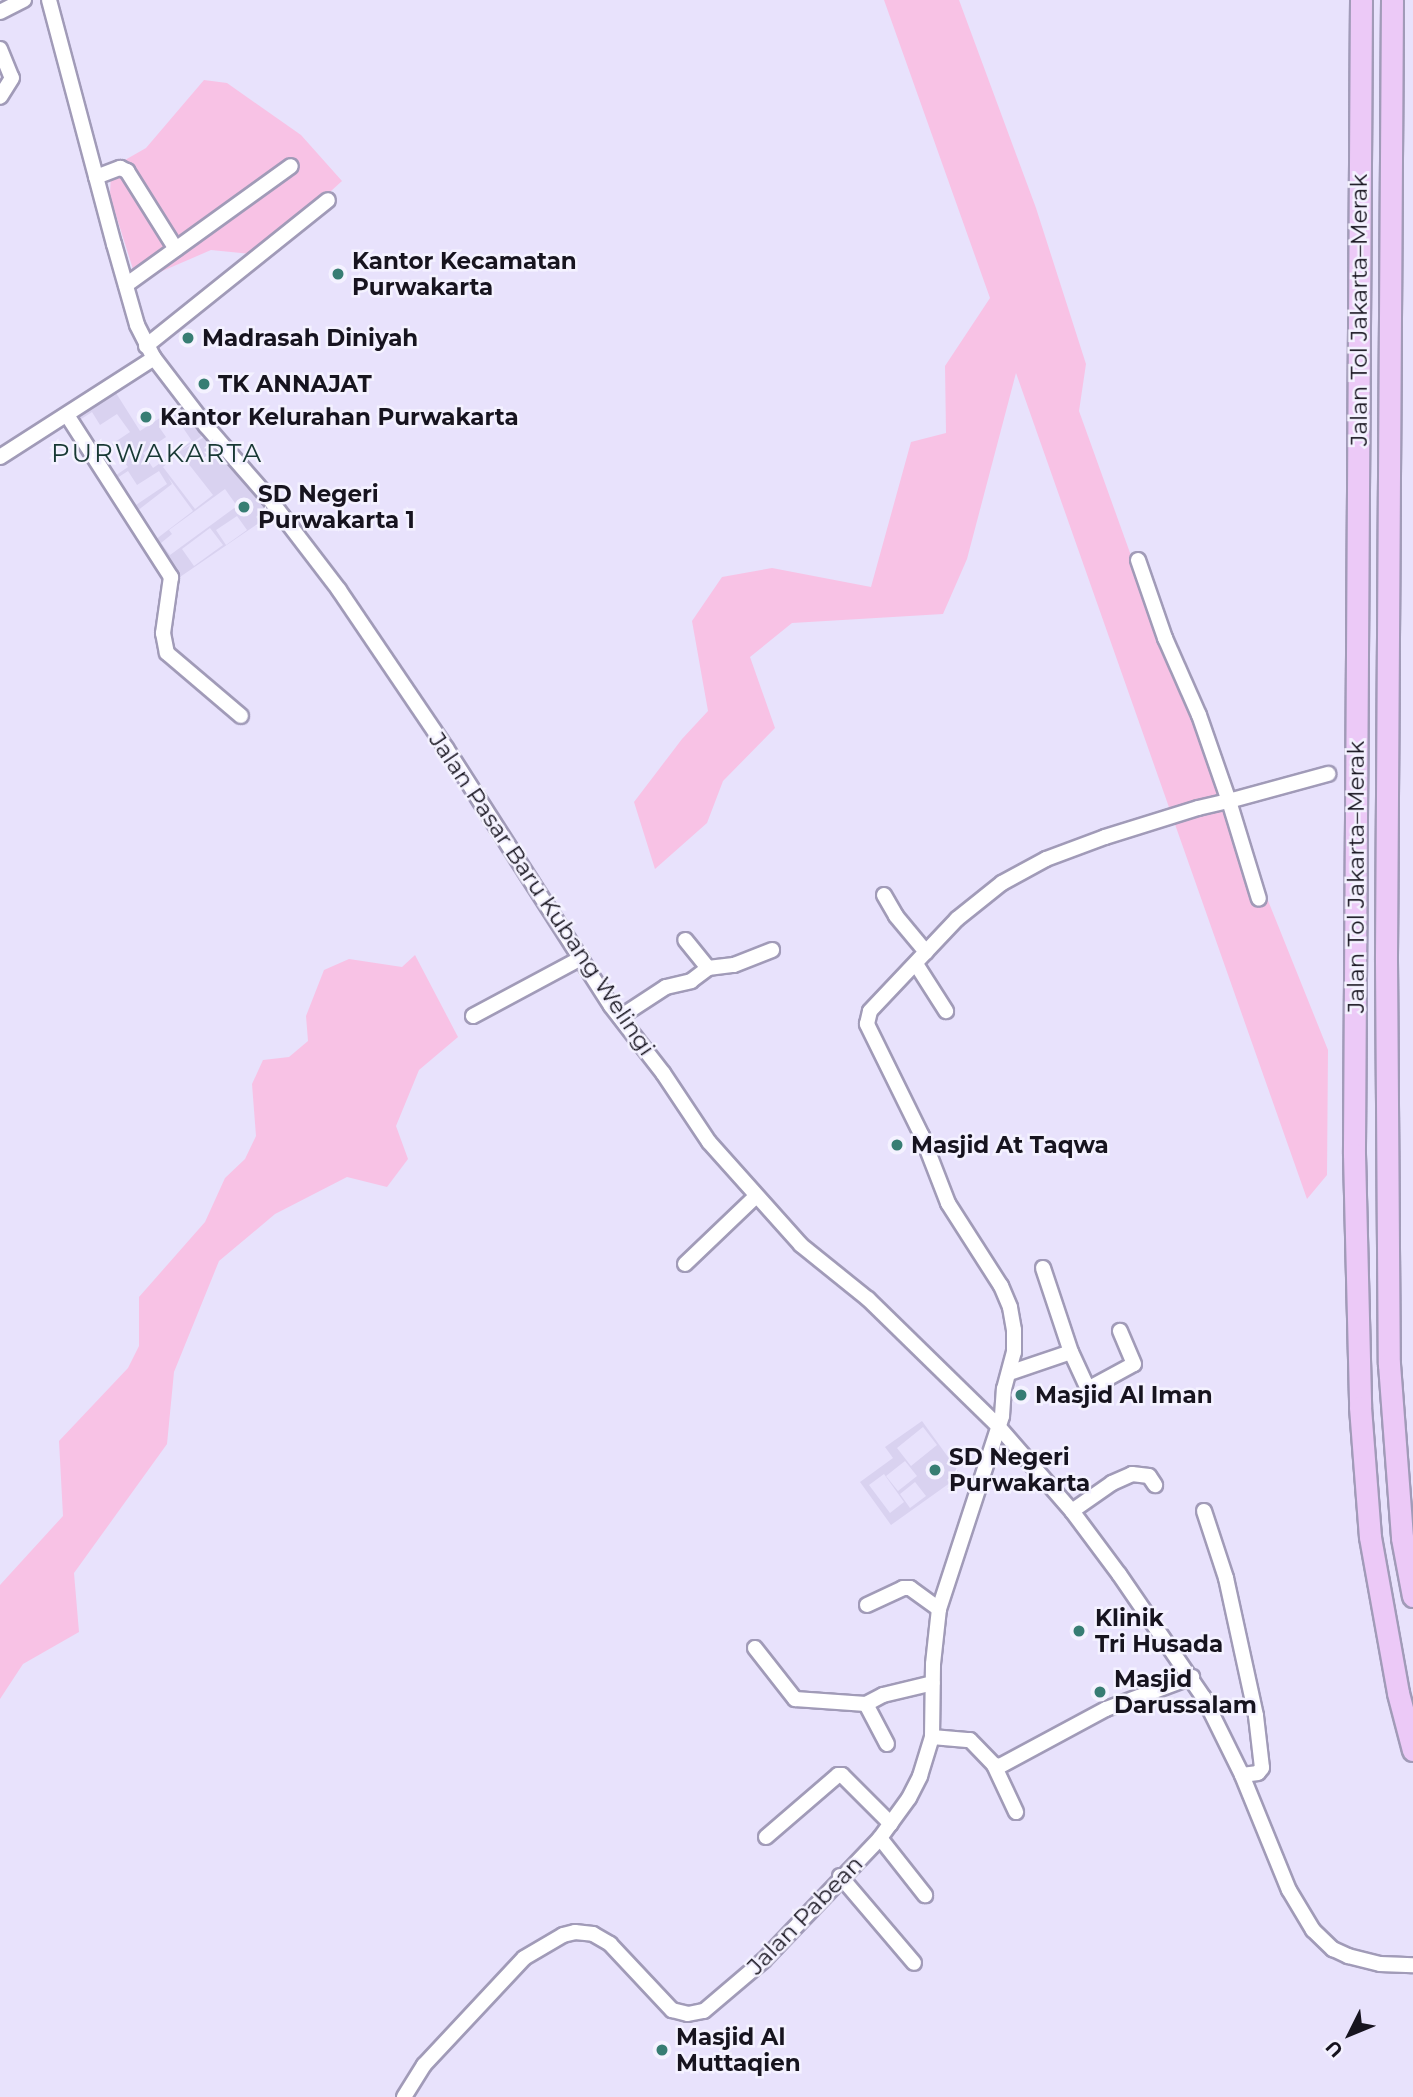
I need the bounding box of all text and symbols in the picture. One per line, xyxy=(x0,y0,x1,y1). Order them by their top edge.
street label: Jalan Tol Jakarta–Merak xyxy=(1345,174,1373,446)
place label: Kantor Kecamatan Purwakarta xyxy=(352,247,577,301)
marker: Kantor Kecamatan Purwakarta xyxy=(330,266,346,282)
place label: Madrasah Diniyah xyxy=(202,324,418,352)
marker: Madrasah Diniyah xyxy=(180,330,196,346)
place label: TK ANNAJAT xyxy=(218,370,372,398)
marker: TK ANNAJAT xyxy=(196,376,212,392)
place label: Kantor Kelurahan Purwakarta xyxy=(160,403,519,431)
marker: Kantor Kelurahan Purwakarta xyxy=(138,409,154,425)
district label: PURWAKARTA xyxy=(52,438,262,470)
place label: SD Negeri Purwakarta 1 xyxy=(258,480,415,534)
marker: SD Negeri Purwakarta 1 xyxy=(236,499,252,515)
street label: Jalan Pasar Baru Kubang Welingi xyxy=(423,727,661,1061)
street label: Jalan Tol Jakarta–Merak xyxy=(1342,741,1370,1013)
place label: Masjid At Taqwa xyxy=(911,1131,1109,1159)
marker: Masjid At Taqwa xyxy=(889,1137,905,1153)
place label: Masjid Al Iman xyxy=(1035,1381,1213,1409)
marker: Masjid Al Iman xyxy=(1013,1387,1029,1403)
place label: SD Negeri Purwakarta xyxy=(949,1443,1090,1497)
marker: SD Negeri Purwakarta xyxy=(927,1462,943,1478)
place label: Klinik Tri Husada xyxy=(1095,1604,1223,1658)
marker: Klinik Tri Husada xyxy=(1069,1621,1089,1641)
place label: Masjid Darussalam xyxy=(1114,1665,1257,1719)
marker: Masjid Darussalam xyxy=(1092,1684,1108,1700)
street label: Jalan Pabean xyxy=(741,1850,869,1980)
north arrow xyxy=(1315,1999,1385,2069)
place label: Masjid Al Muttaqien xyxy=(676,2023,801,2077)
text: U xyxy=(1321,2035,1348,2062)
marker: Masjid Al Muttaqien xyxy=(654,2042,670,2058)

